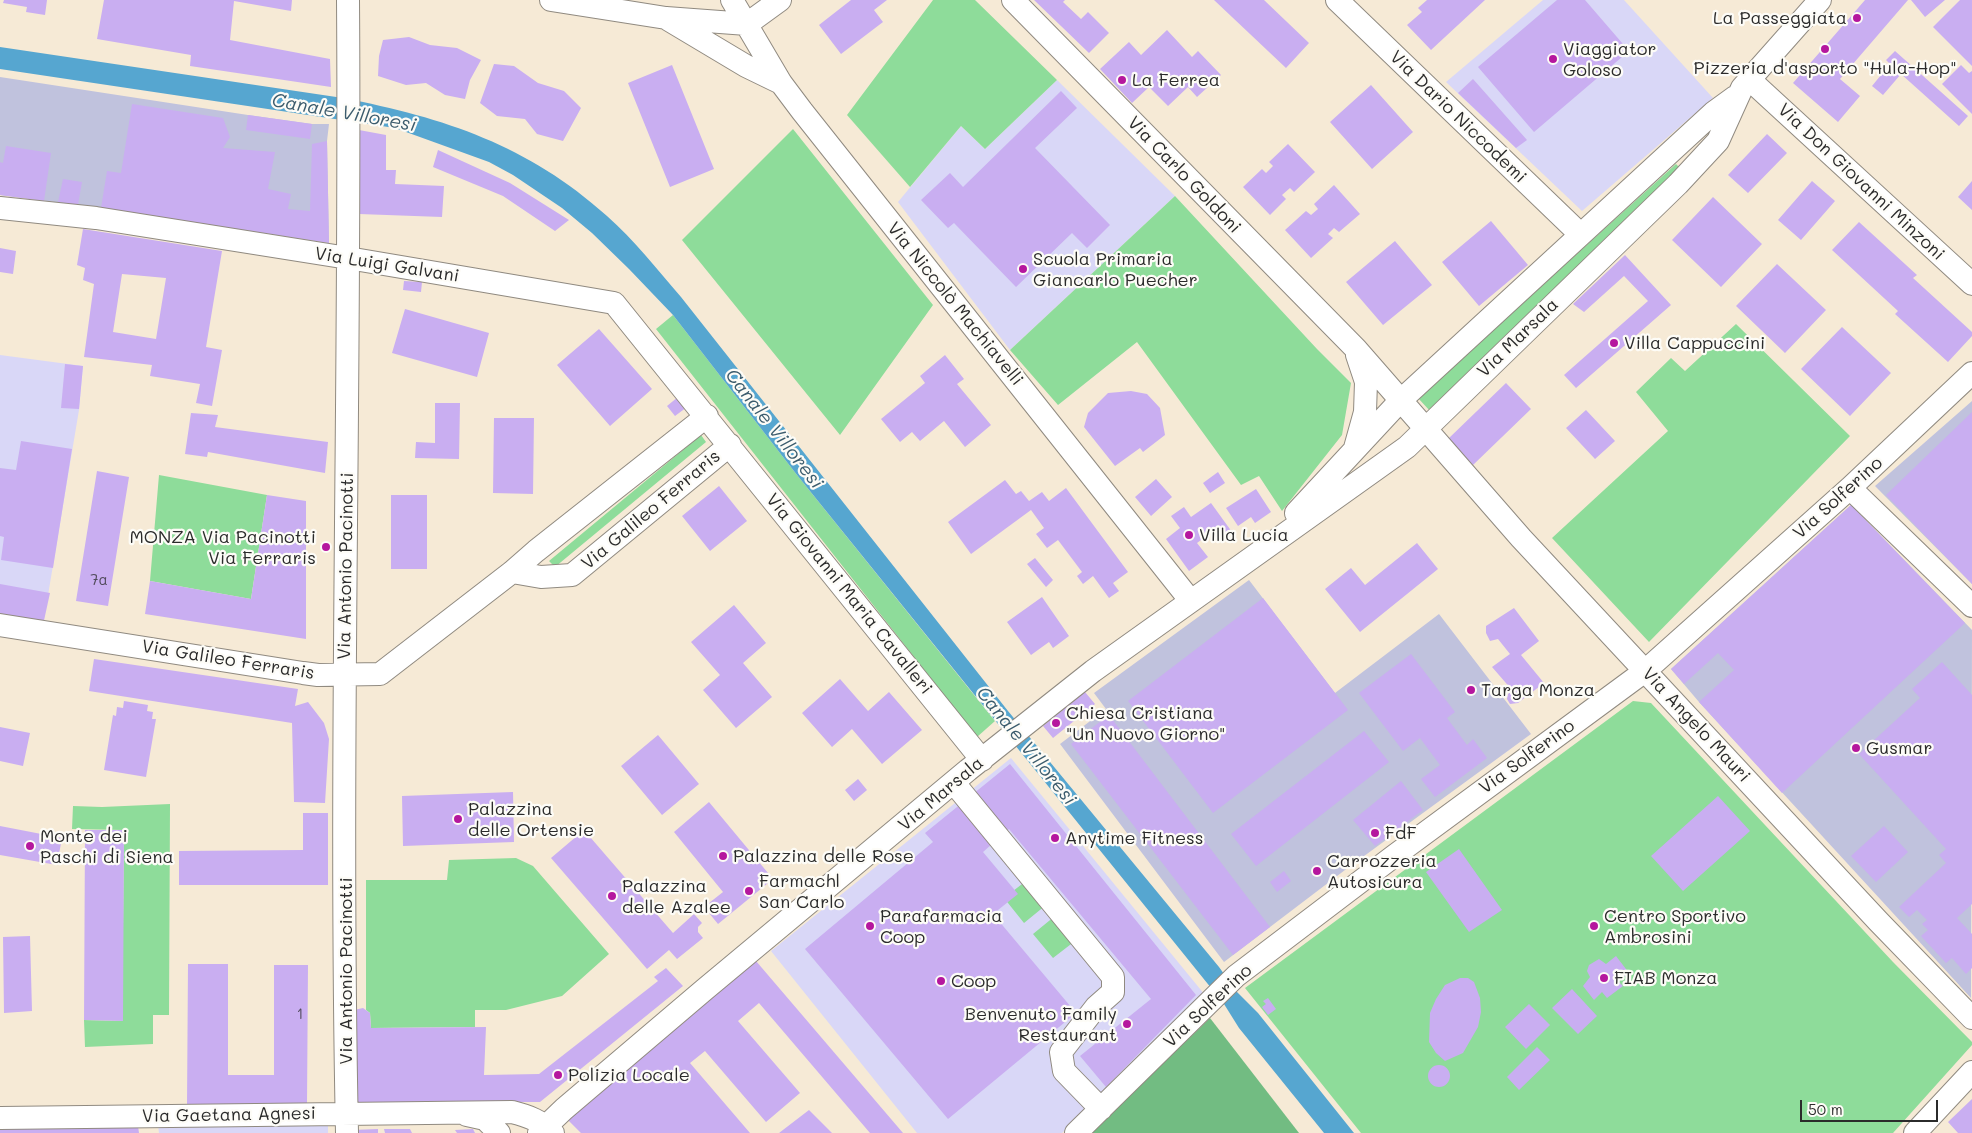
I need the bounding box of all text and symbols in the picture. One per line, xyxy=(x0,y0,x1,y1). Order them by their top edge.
place label: La Passeggiata xyxy=(1713,7,1847,29)
marker: La Passeggiata xyxy=(1851,12,1863,24)
place label: Viaggiator Goloso xyxy=(1563,38,1657,80)
marker: Pizzeria d'asporto "Hula-Hop" xyxy=(1819,43,1831,55)
street label: Via Dario Niccodemi xyxy=(1385,46,1531,188)
marker: Viaggiator Goloso xyxy=(1547,53,1559,65)
place label: Pizzeria d'asporto "Hula-Hop" xyxy=(1693,57,1957,79)
place label: La Ferrea xyxy=(1132,69,1220,91)
marker: La Ferrea xyxy=(1116,74,1128,86)
water label: Canale Villoresi xyxy=(270,89,418,137)
street label: Via Don Giovanni Minzoni xyxy=(1773,99,1949,265)
street label: Via Carlo Goldoni xyxy=(1123,112,1245,238)
street label: Via Niccolò Machiavelli xyxy=(882,218,1028,390)
street label: Via Luigi Galvani xyxy=(313,243,461,287)
place label: Scuola Primaria Giancarlo Puecher xyxy=(1033,248,1198,290)
marker: Scuola Primaria Giancarlo Puecher xyxy=(1017,263,1029,275)
street label: Via Marsala xyxy=(1473,294,1563,382)
place label: Villa Cappuccini xyxy=(1624,332,1765,354)
marker: Villa Cappuccini xyxy=(1608,337,1620,349)
water label: Canale Villoresi xyxy=(720,364,828,494)
street label: Via Galileo Ferraris xyxy=(577,446,725,574)
street label: Via Solferino xyxy=(1789,452,1887,544)
street label: Via Antonio Pacinotti xyxy=(334,472,358,660)
street label: Via Giovanni Maria Cavalleri xyxy=(761,489,937,699)
place label: Villa Lucia xyxy=(1199,524,1289,546)
place label: MONZA Via Pacinotti Via Ferraris xyxy=(129,526,316,568)
marker: Villa Lucia xyxy=(1183,529,1195,541)
marker: MONZA Via Pacinotti Via Ferraris xyxy=(320,541,332,553)
house number: 7a xyxy=(90,571,108,589)
street label: Via Galileo Ferraris xyxy=(140,636,316,684)
street label: Via Angelo Mauri xyxy=(1637,663,1755,787)
place label: Targa Monza xyxy=(1481,679,1595,701)
water label: Canale Villoresi xyxy=(971,682,1081,810)
marker: Targa Monza xyxy=(1465,684,1477,696)
place label: Chiesa Cristiana "Un Nuovo Giorno" xyxy=(1066,702,1225,744)
street label: Via Solferino xyxy=(1475,715,1579,799)
marker: Chiesa Cristiana "Un Nuovo Giorno" xyxy=(1050,717,1062,729)
place label: Gusmar xyxy=(1866,737,1933,759)
marker: Gusmar xyxy=(1850,742,1862,754)
street label: Via Marsala xyxy=(894,752,988,836)
place label: Palazzina delle Ortensie xyxy=(468,798,594,841)
marker: Palazzina delle Ortensie xyxy=(452,813,464,825)
place label: FdF xyxy=(1385,822,1417,844)
place label: Monte dei Paschi di Siena xyxy=(40,825,174,868)
place label: Anytime Fitness xyxy=(1065,827,1204,849)
marker: FdF xyxy=(1369,827,1381,839)
marker: Anytime Fitness xyxy=(1049,832,1061,844)
marker: Monte dei Paschi di Siena xyxy=(24,840,36,852)
place label: Palazzina delle Rose xyxy=(733,845,914,867)
marker: Palazzina delle Rose xyxy=(717,850,729,862)
place label: Carrozzeria Autosicura xyxy=(1327,850,1437,892)
marker: Carrozzeria Autosicura xyxy=(1311,865,1323,877)
place label: Farmachl San Carlo xyxy=(759,870,844,912)
place label: Palazzina delle Azalee xyxy=(622,875,731,918)
street label: Via Antonio Pacinotti xyxy=(335,877,357,1065)
marker: Farmachl San Carlo xyxy=(743,885,755,897)
marker: Palazzina delle Azalee xyxy=(606,890,618,902)
place label: Parafarmacia Coop xyxy=(880,905,1003,948)
place label: Centro Sportivo Ambrosini xyxy=(1604,905,1746,948)
marker: Parafarmacia Coop xyxy=(864,920,876,932)
marker: Centro Sportivo Ambrosini xyxy=(1588,920,1600,932)
street label: Via Solferino xyxy=(1159,960,1257,1052)
place label: FIAB Monza xyxy=(1614,967,1718,989)
place label: Coop xyxy=(951,970,996,992)
marker: FIAB Monza xyxy=(1598,972,1610,984)
marker: Coop xyxy=(935,975,947,987)
place label: Benvenuto Family Restaurant xyxy=(965,1003,1117,1046)
house number: 1 xyxy=(297,1005,303,1023)
marker: Benvenuto Family Restaurant xyxy=(1121,1018,1133,1030)
place label: Polizia Locale xyxy=(568,1064,690,1086)
marker: Polizia Locale xyxy=(552,1069,564,1081)
scale bar xyxy=(1802,1090,1940,1122)
text: 50 m xyxy=(1808,1099,1843,1119)
street label: Via Gaetana Agnesi xyxy=(142,1103,316,1127)

